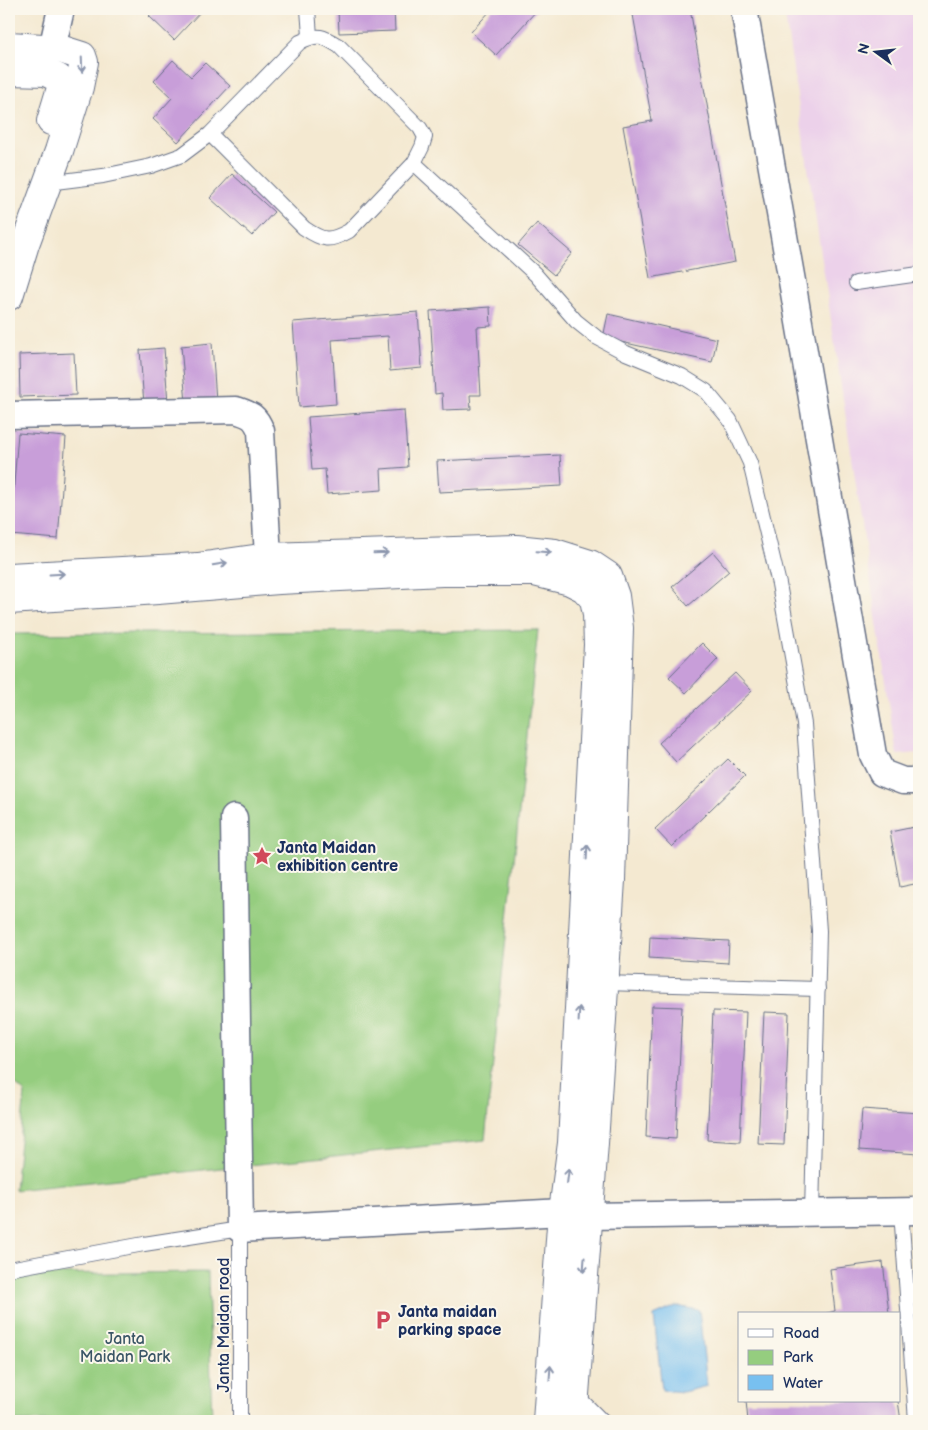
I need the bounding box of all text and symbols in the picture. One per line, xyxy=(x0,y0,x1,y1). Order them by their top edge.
north arrow xyxy=(850,28,900,78)
text: N xyxy=(854,41,873,56)
one-way arrow xyxy=(78,57,87,73)
one-way arrow xyxy=(535,547,551,556)
one-way arrow xyxy=(373,548,389,558)
one-way arrow xyxy=(211,559,227,569)
one-way arrow xyxy=(49,570,65,579)
place label: Janta Maidan exhibition centre xyxy=(277,839,398,876)
one-way arrow xyxy=(582,844,592,860)
place icon: Janta Maidan exhibition centre xyxy=(251,845,273,867)
one-way arrow xyxy=(574,1006,583,1022)
one-way arrow xyxy=(563,1168,573,1184)
one-way arrow xyxy=(580,1256,589,1272)
street label: Janta Maidan road xyxy=(215,1258,234,1392)
place label: Janta maidan parking space xyxy=(398,1303,502,1340)
parking icon: Janta maidan parking space xyxy=(372,1309,394,1331)
legend xyxy=(738,1312,900,1402)
text: Road xyxy=(783,1324,819,1343)
park label: Janta Maidan Park xyxy=(80,1330,170,1367)
text: Park xyxy=(783,1348,814,1367)
one-way arrow xyxy=(546,1365,555,1381)
text: Water xyxy=(783,1374,823,1393)

